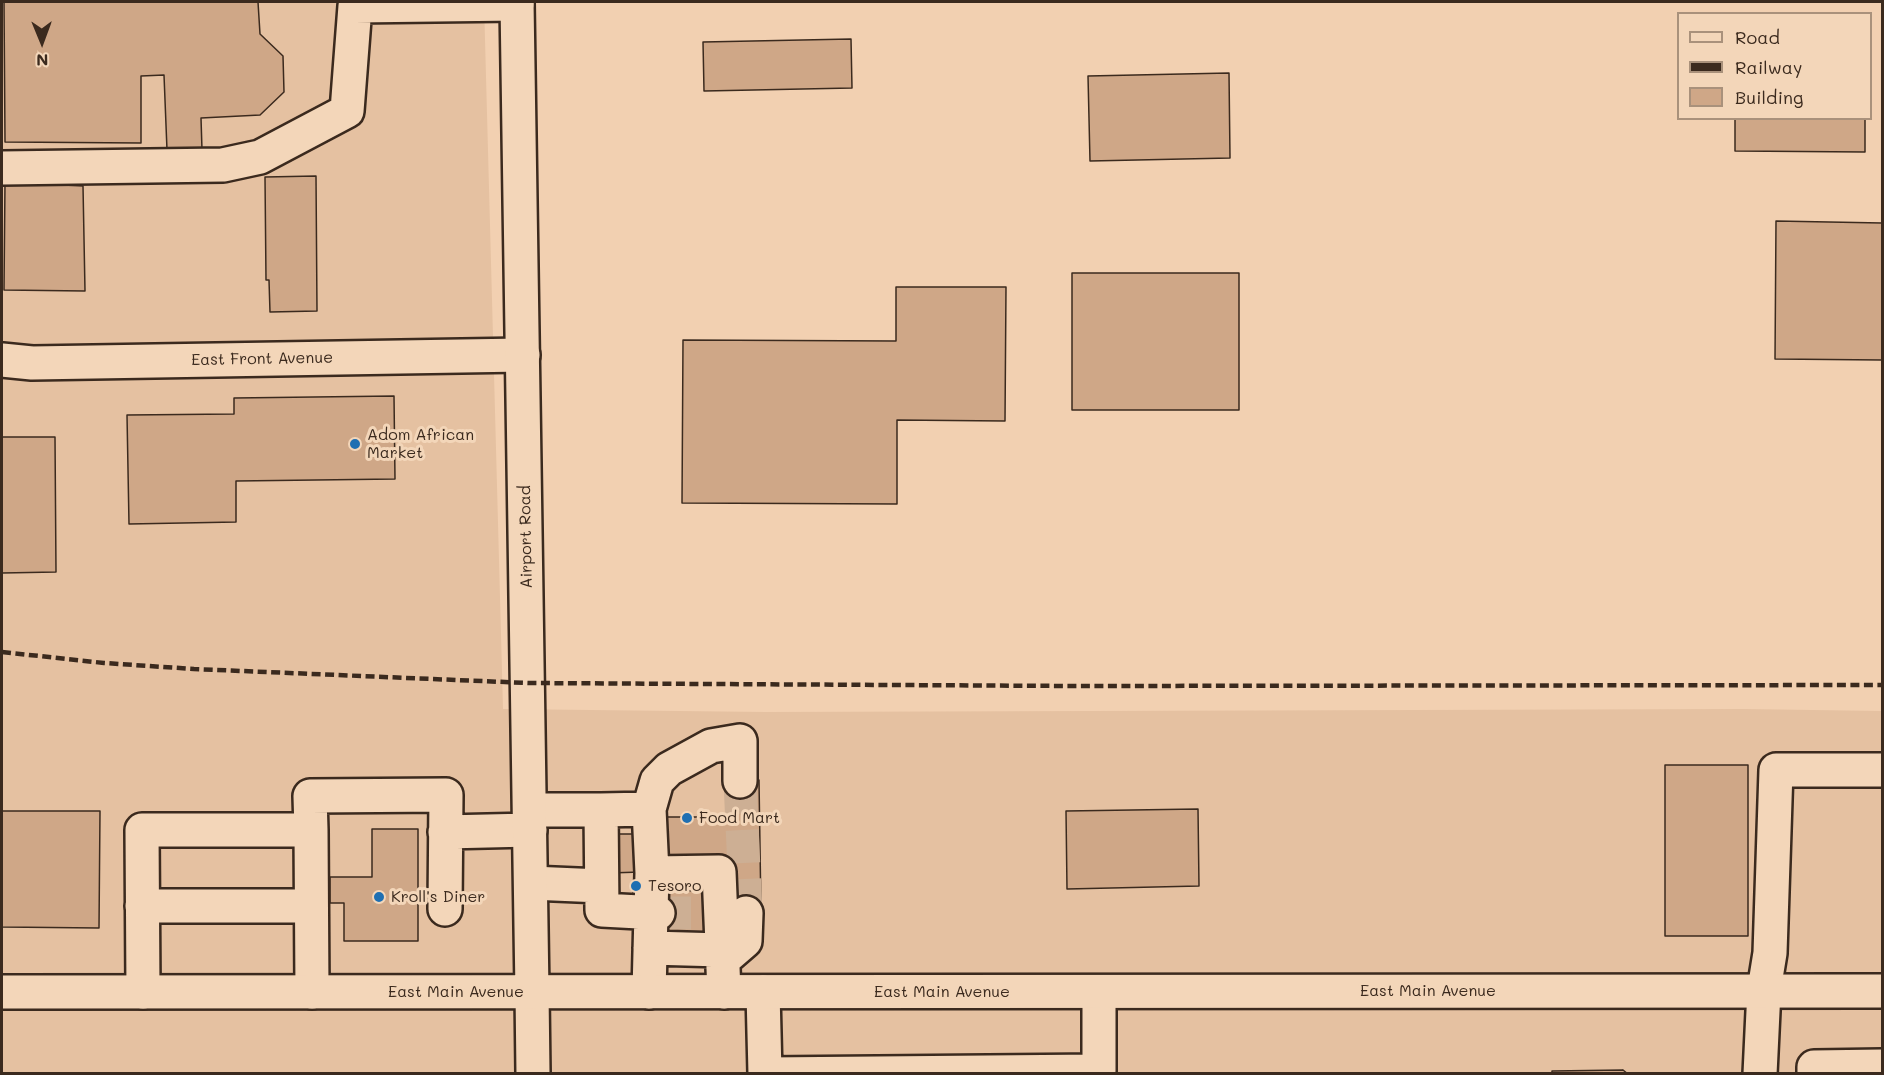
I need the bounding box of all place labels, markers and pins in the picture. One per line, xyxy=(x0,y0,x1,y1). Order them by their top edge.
place label: Adom African Market xyxy=(367,425,474,463)
marker: Adom African Market xyxy=(348,437,362,451)
place label: Food Mart xyxy=(699,808,780,828)
marker: Food Mart xyxy=(680,811,694,825)
place label: Tesoro xyxy=(648,876,702,896)
marker: Tesoro xyxy=(629,879,643,893)
place label: Kroll's Diner xyxy=(391,887,485,907)
marker: Kroll's Diner xyxy=(372,890,386,904)

